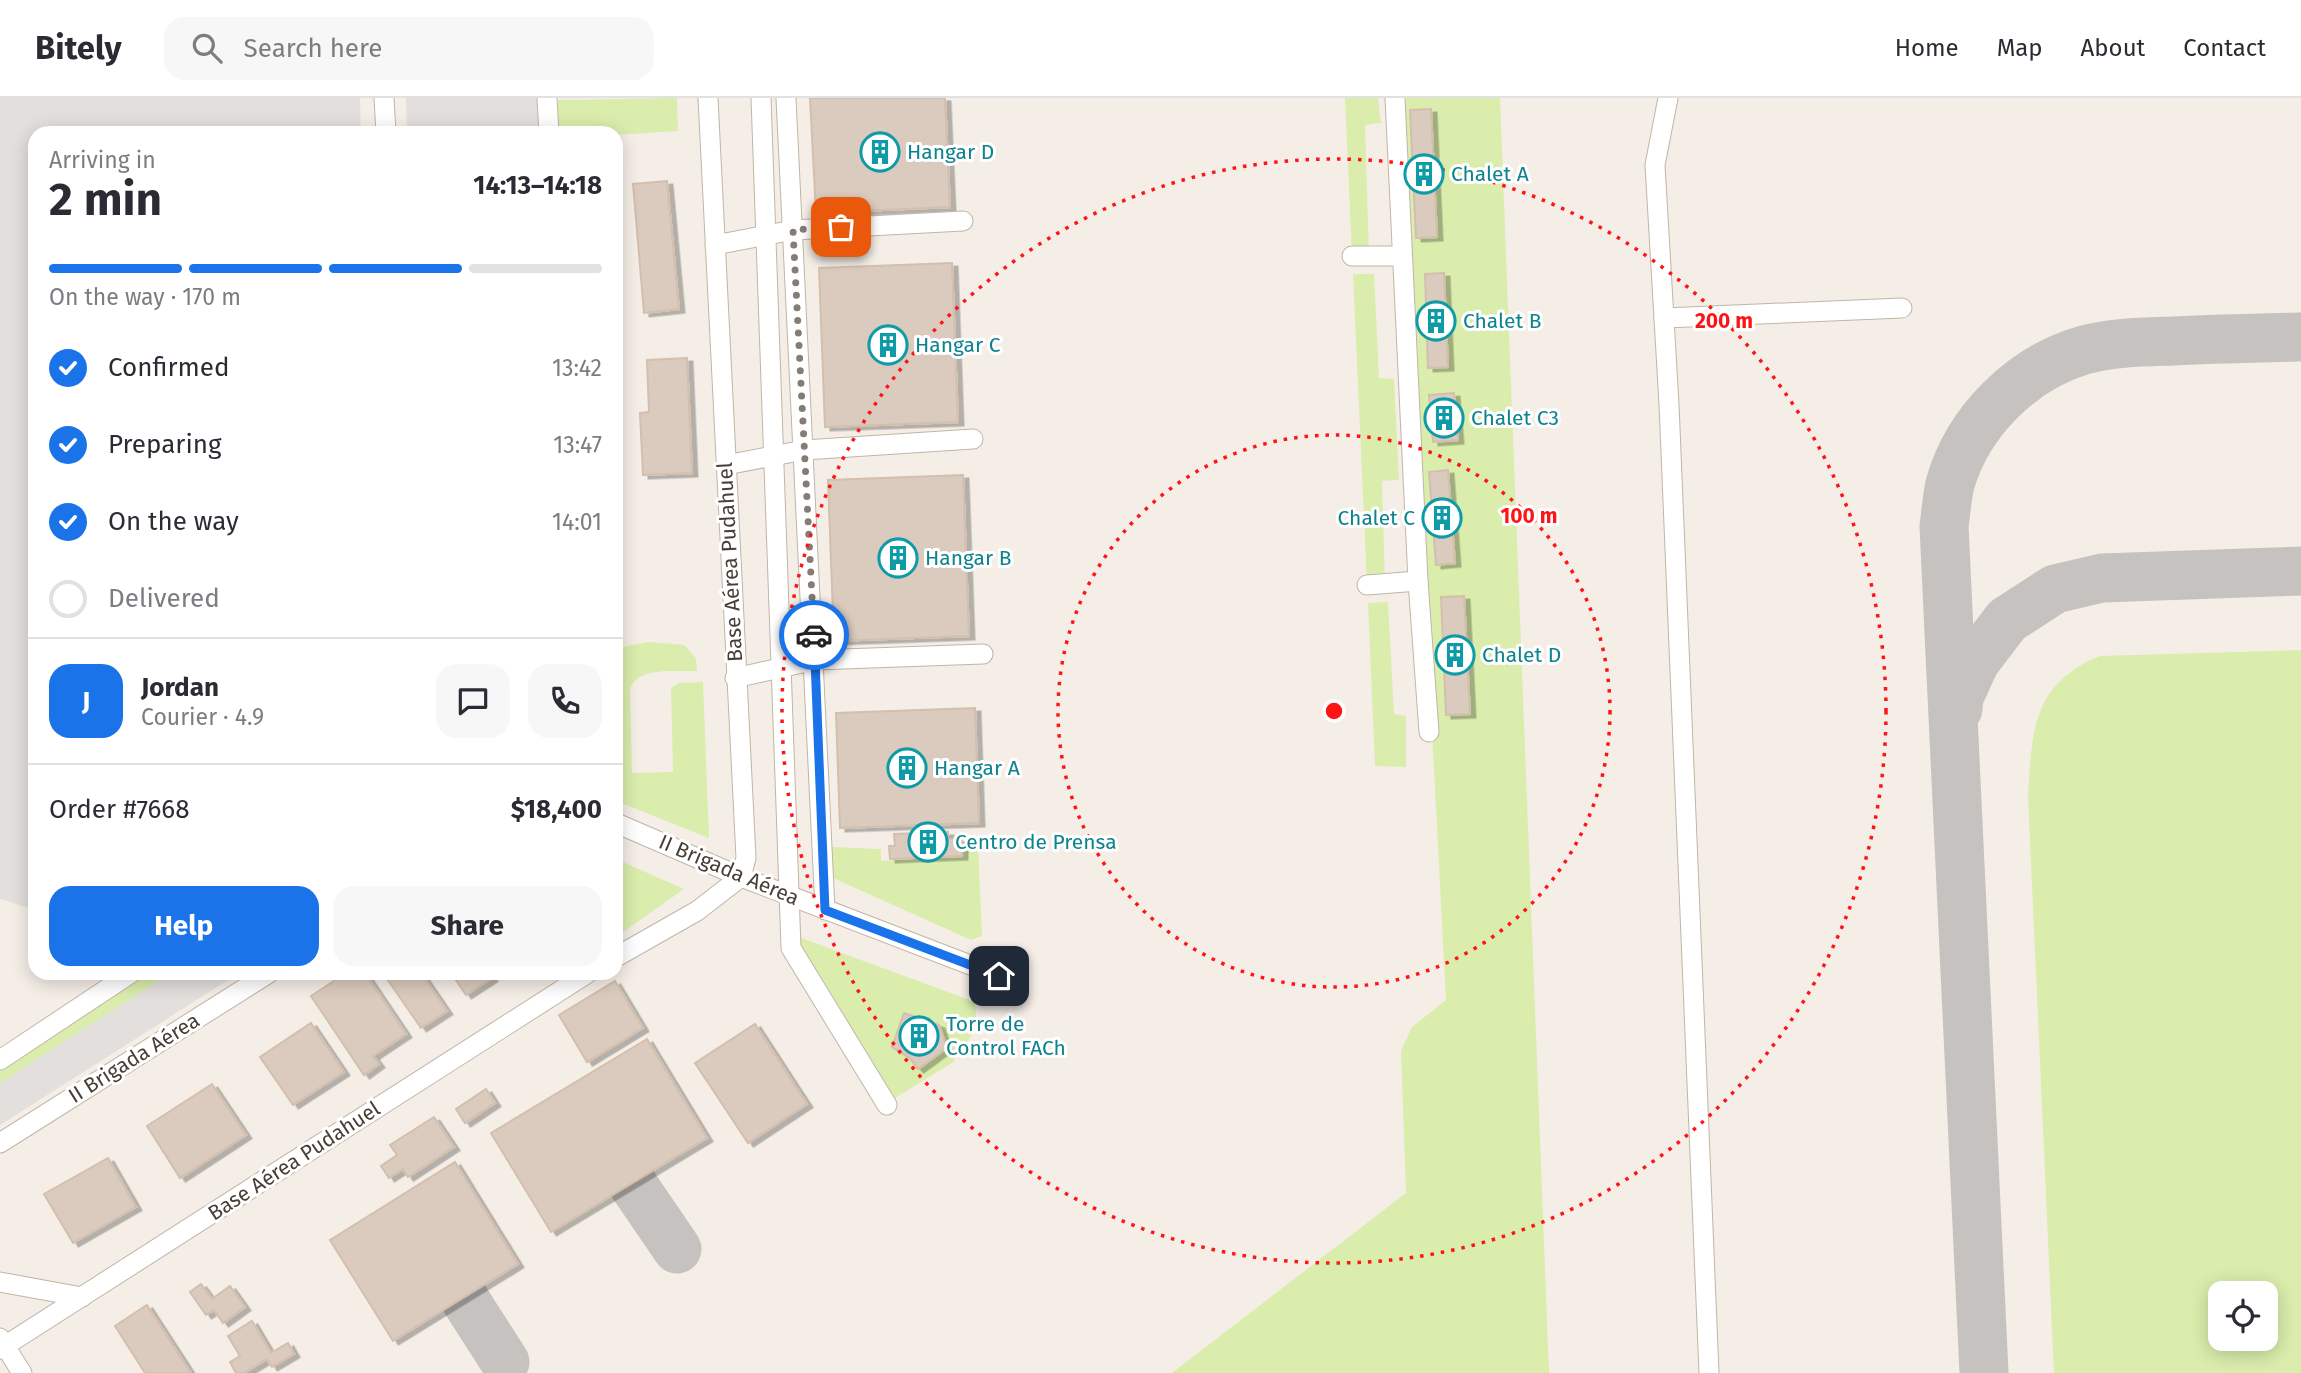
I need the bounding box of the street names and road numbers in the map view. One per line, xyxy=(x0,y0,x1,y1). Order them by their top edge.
street label: Base Aérea Pudahuel xyxy=(712,461,748,663)
street label: II Brigada Aérea xyxy=(655,829,803,911)
street label: II Brigada Aérea xyxy=(64,1007,204,1109)
street label: Base Aérea Pudahuel xyxy=(203,1096,385,1226)

